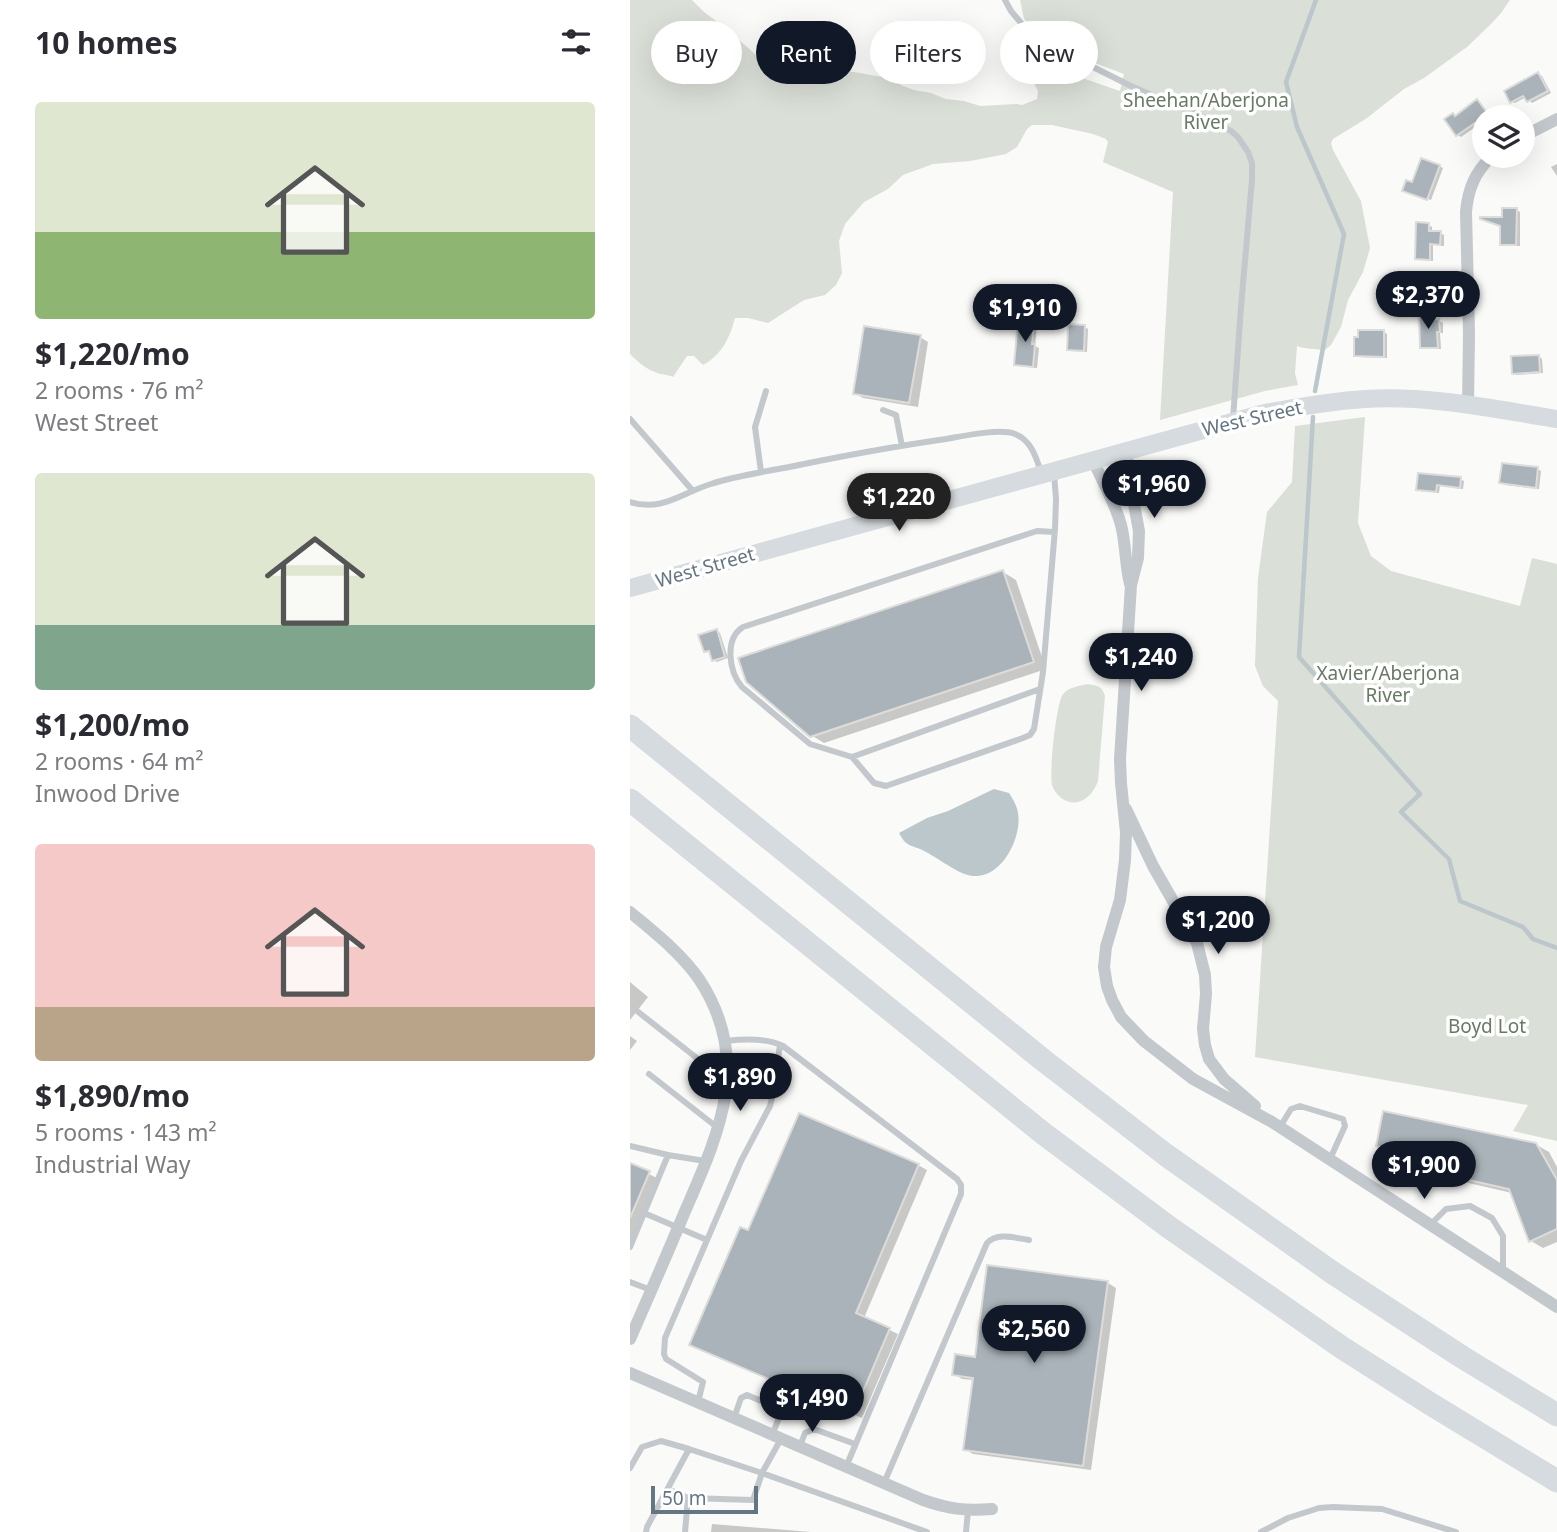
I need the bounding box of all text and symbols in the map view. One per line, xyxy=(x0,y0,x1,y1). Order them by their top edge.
chip: Buy xyxy=(651,21,742,84)
chip: Rent xyxy=(756,21,856,84)
chip: Filters xyxy=(870,21,986,84)
chip: New xyxy=(1000,21,1098,84)
text: 10 homes xyxy=(35,22,178,63)
icon: filters xyxy=(557,23,595,61)
park label: Sheehan/Aberjona River xyxy=(1123,87,1289,135)
map controls xyxy=(1472,105,1535,168)
button: layers xyxy=(1472,105,1535,168)
icon: home xyxy=(252,147,378,273)
pin: $2,370 xyxy=(1371,272,1485,331)
text: $2,370 xyxy=(1392,278,1464,310)
pin: $1,910 xyxy=(968,284,1082,344)
text: $1,910 xyxy=(989,291,1061,323)
text: $1,220/mo xyxy=(35,333,190,374)
text: 2 rooms · 76 m² xyxy=(35,374,204,406)
street label: West Street xyxy=(1199,394,1305,442)
text: West Street xyxy=(35,406,158,438)
pin: $1,960 xyxy=(1097,461,1211,520)
text: $1,960 xyxy=(1118,467,1190,499)
pin: $1,220 xyxy=(842,474,956,533)
text: $1,220 xyxy=(863,480,935,512)
icon: home xyxy=(252,518,378,644)
street label: West Street xyxy=(652,540,758,594)
pin: $1,240 xyxy=(1084,634,1198,693)
text: $1,240 xyxy=(1105,640,1177,672)
park label: Xavier/Aberjona River xyxy=(1316,660,1460,708)
text: $1,200/mo xyxy=(35,704,190,745)
text: 2 rooms · 64 m² xyxy=(35,745,204,777)
text: Inwood Drive xyxy=(35,777,180,809)
icon: home xyxy=(252,889,378,1015)
pin: $1,200 xyxy=(1161,897,1275,956)
text: $1,200 xyxy=(1182,903,1254,935)
park label: Boyd Lot xyxy=(1448,1013,1526,1039)
pin: $1,890 xyxy=(683,1054,797,1113)
text: $1,890 xyxy=(704,1060,776,1092)
text: $1,890/mo xyxy=(35,1075,190,1116)
text: 5 rooms · 143 m² xyxy=(35,1116,217,1148)
pin: $1,900 xyxy=(1367,1142,1481,1201)
text: Industrial Way xyxy=(35,1148,191,1180)
text: $1,900 xyxy=(1388,1148,1460,1180)
pin: $2,560 xyxy=(977,1306,1091,1365)
text: $2,560 xyxy=(998,1312,1070,1344)
pin: $1,490 xyxy=(755,1374,869,1434)
text: $1,490 xyxy=(776,1381,848,1413)
scale bar xyxy=(651,1483,758,1515)
text: 50 m xyxy=(662,1485,706,1511)

